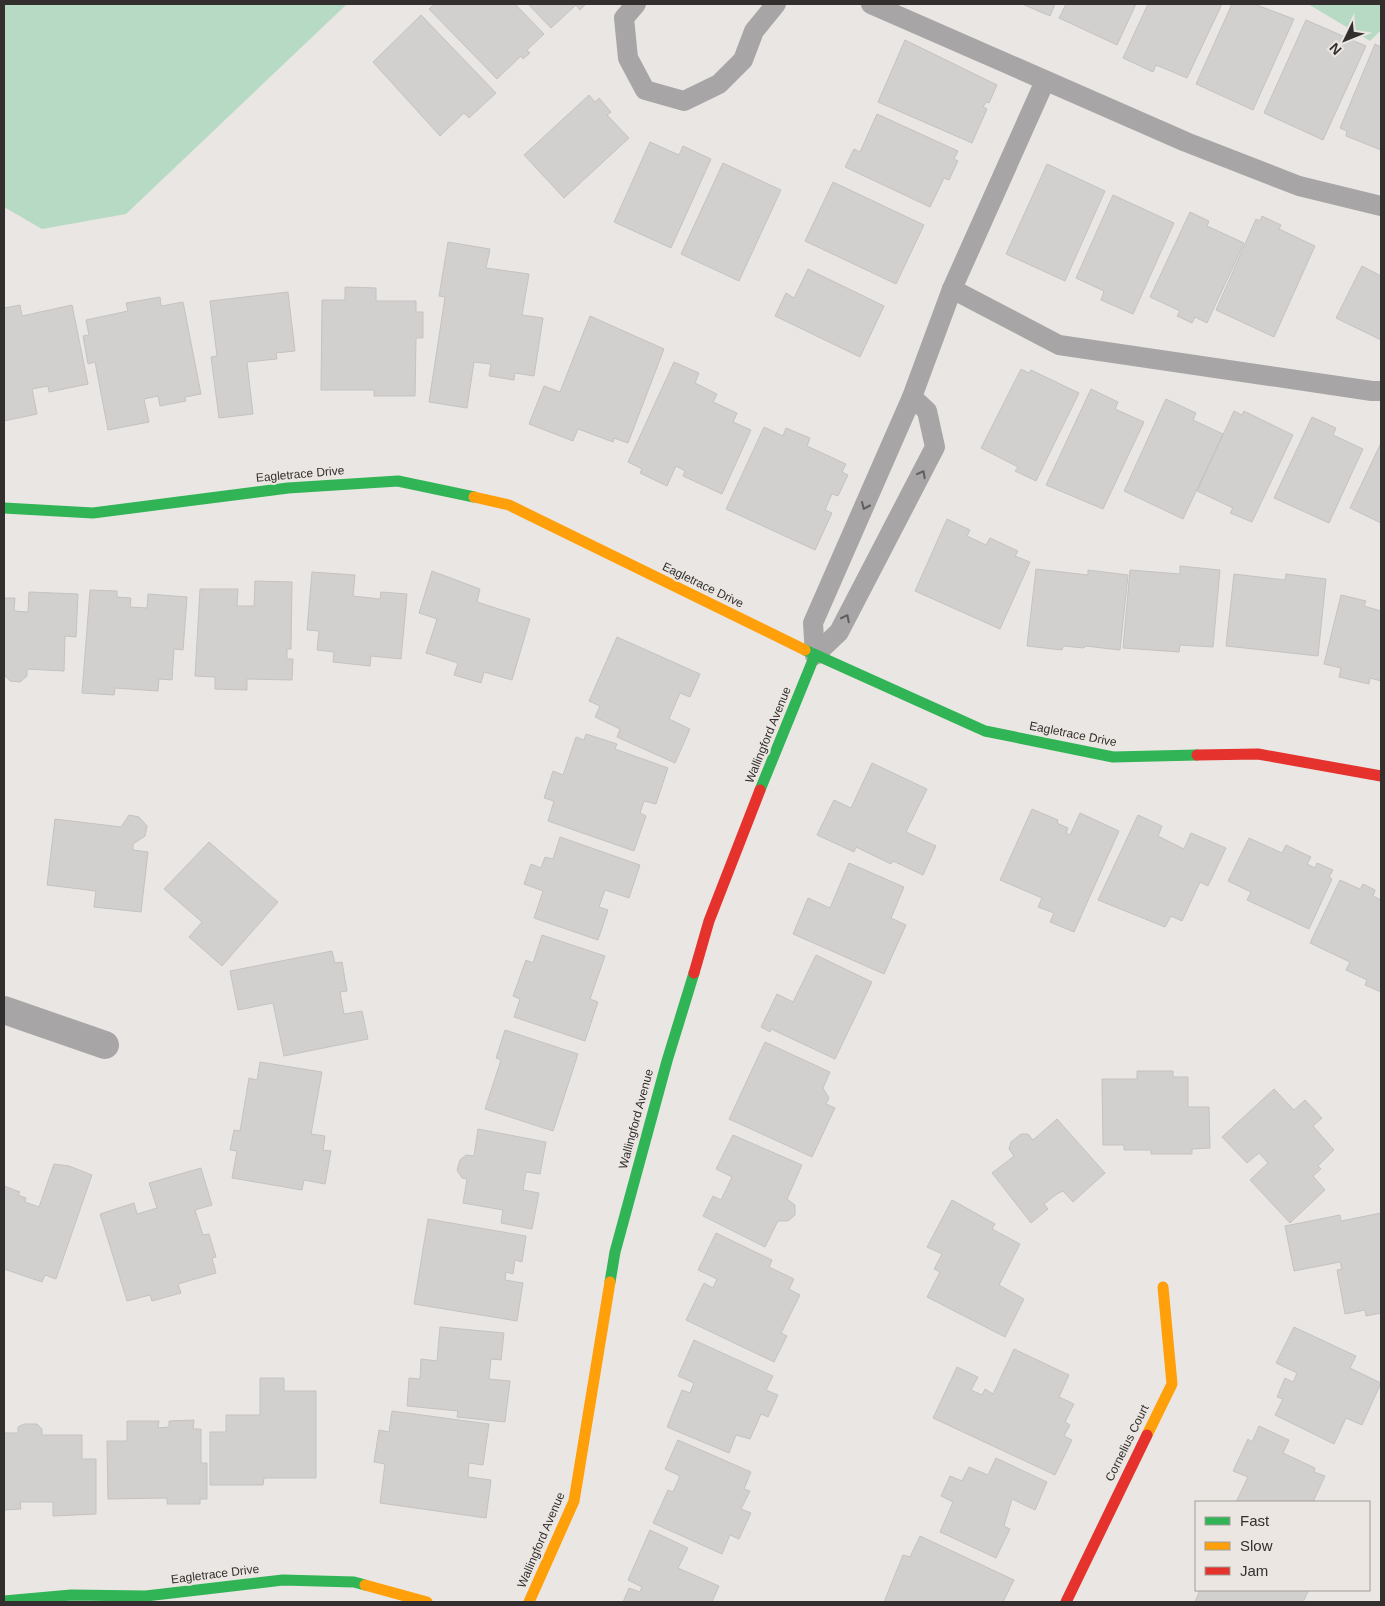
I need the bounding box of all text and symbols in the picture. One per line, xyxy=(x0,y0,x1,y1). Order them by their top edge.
north arrow xyxy=(1320,15,1370,65)
text: N xyxy=(1326,40,1345,58)
street label: Eagletrace Drive xyxy=(255,463,345,485)
one-way arrow xyxy=(915,470,925,479)
one-way arrow xyxy=(860,501,871,510)
street label: Eagletrace Drive xyxy=(660,559,746,611)
one-way arrow xyxy=(840,614,850,623)
street label: Wallingford Avenue xyxy=(742,684,794,785)
street label: Eagletrace Drive xyxy=(1028,719,1118,749)
street label: Wallingford Avenue xyxy=(616,1067,656,1170)
street label: Cornelius Court xyxy=(1102,1402,1152,1484)
street label: Wallingford Avenue xyxy=(514,1490,568,1590)
legend xyxy=(1195,1501,1370,1591)
text: Fast xyxy=(1240,1512,1270,1529)
text: Slow xyxy=(1240,1537,1273,1554)
street label: Eagletrace Drive xyxy=(170,1562,260,1586)
text: Jam xyxy=(1240,1562,1268,1579)

